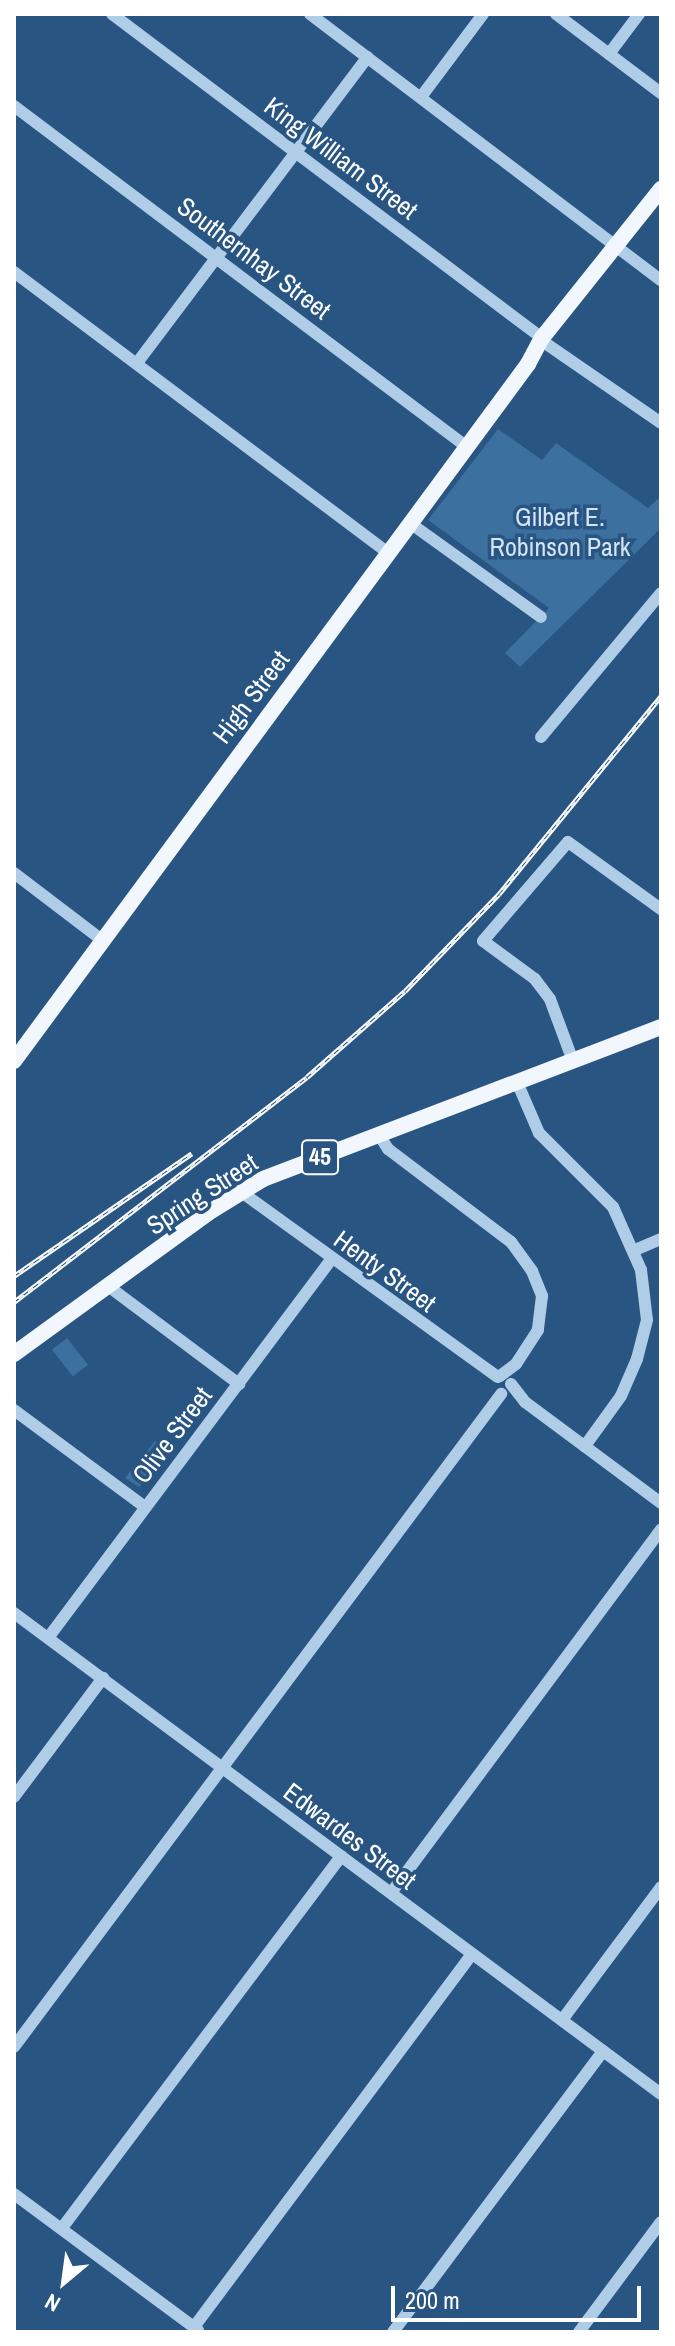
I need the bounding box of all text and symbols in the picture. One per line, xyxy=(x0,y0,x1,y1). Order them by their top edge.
street label: King William Street xyxy=(258,90,424,226)
street label: Southernhay Street xyxy=(171,190,337,326)
park label: Gilbert E. Robinson Park xyxy=(489,501,631,562)
street label: High Street xyxy=(206,645,296,749)
road number: 45 xyxy=(300,1137,340,1177)
street label: Spring Street xyxy=(141,1147,263,1241)
street label: Henty Street xyxy=(328,1224,442,1318)
street label: Olive Street xyxy=(126,1381,218,1489)
street label: Edwardes Street xyxy=(278,1776,422,1896)
north arrow xyxy=(24,2242,104,2322)
scale bar xyxy=(395,2270,645,2320)
text: 200 m xyxy=(405,2284,460,2316)
text: N xyxy=(39,2287,65,2319)

